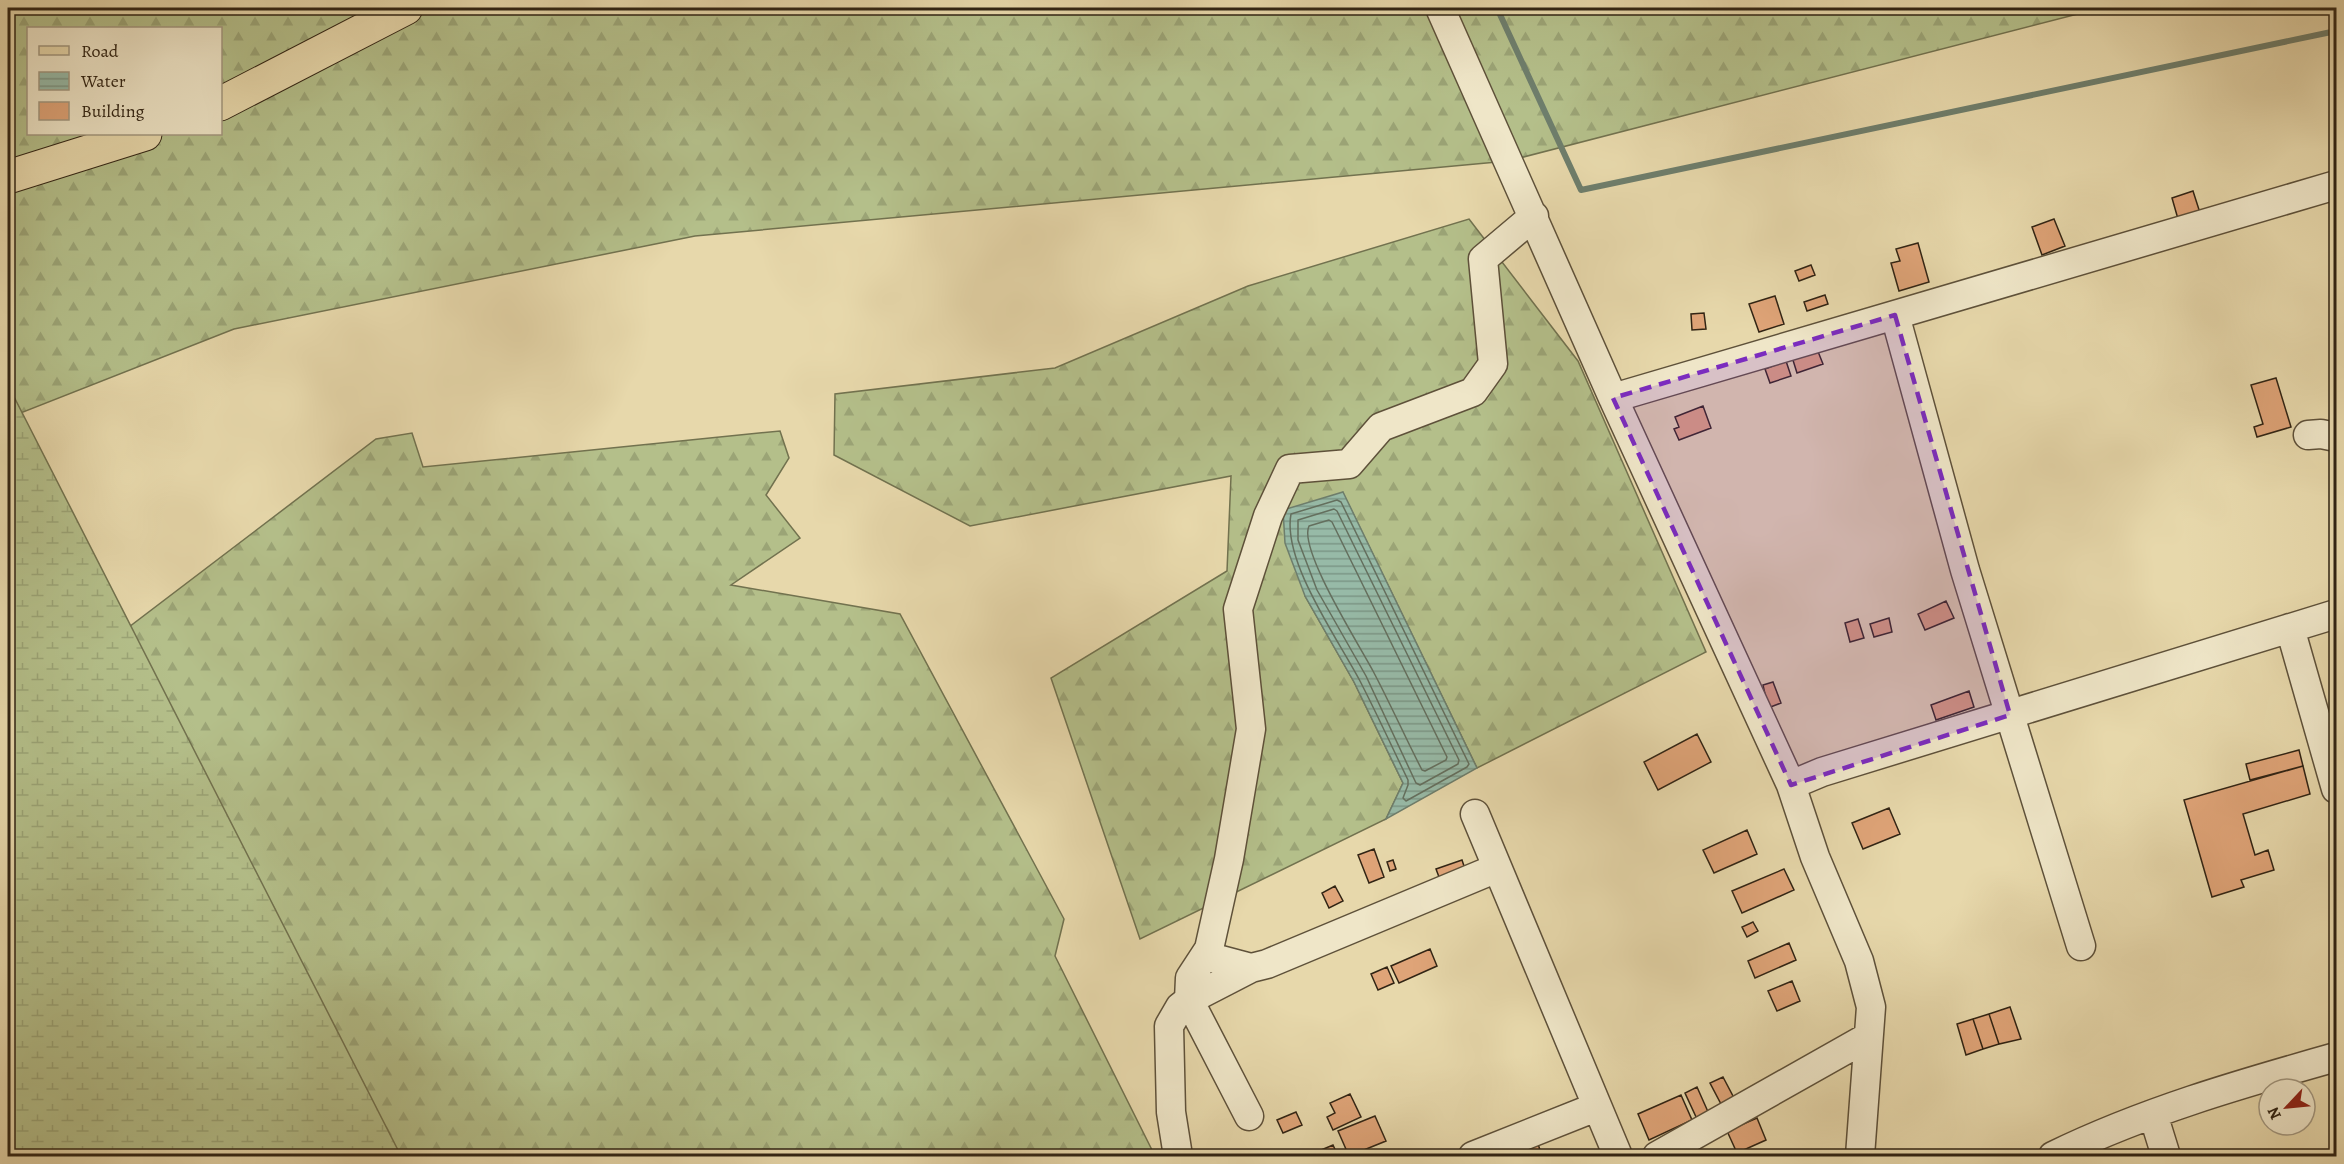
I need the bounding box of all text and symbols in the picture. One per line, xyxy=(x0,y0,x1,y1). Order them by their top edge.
legend xyxy=(27,27,222,135)
text: Road xyxy=(81,39,119,63)
text: Water xyxy=(80,69,126,93)
text: Building xyxy=(81,99,145,123)
north arrow xyxy=(2257,1077,2317,1137)
text: N xyxy=(2262,1103,2287,1123)

